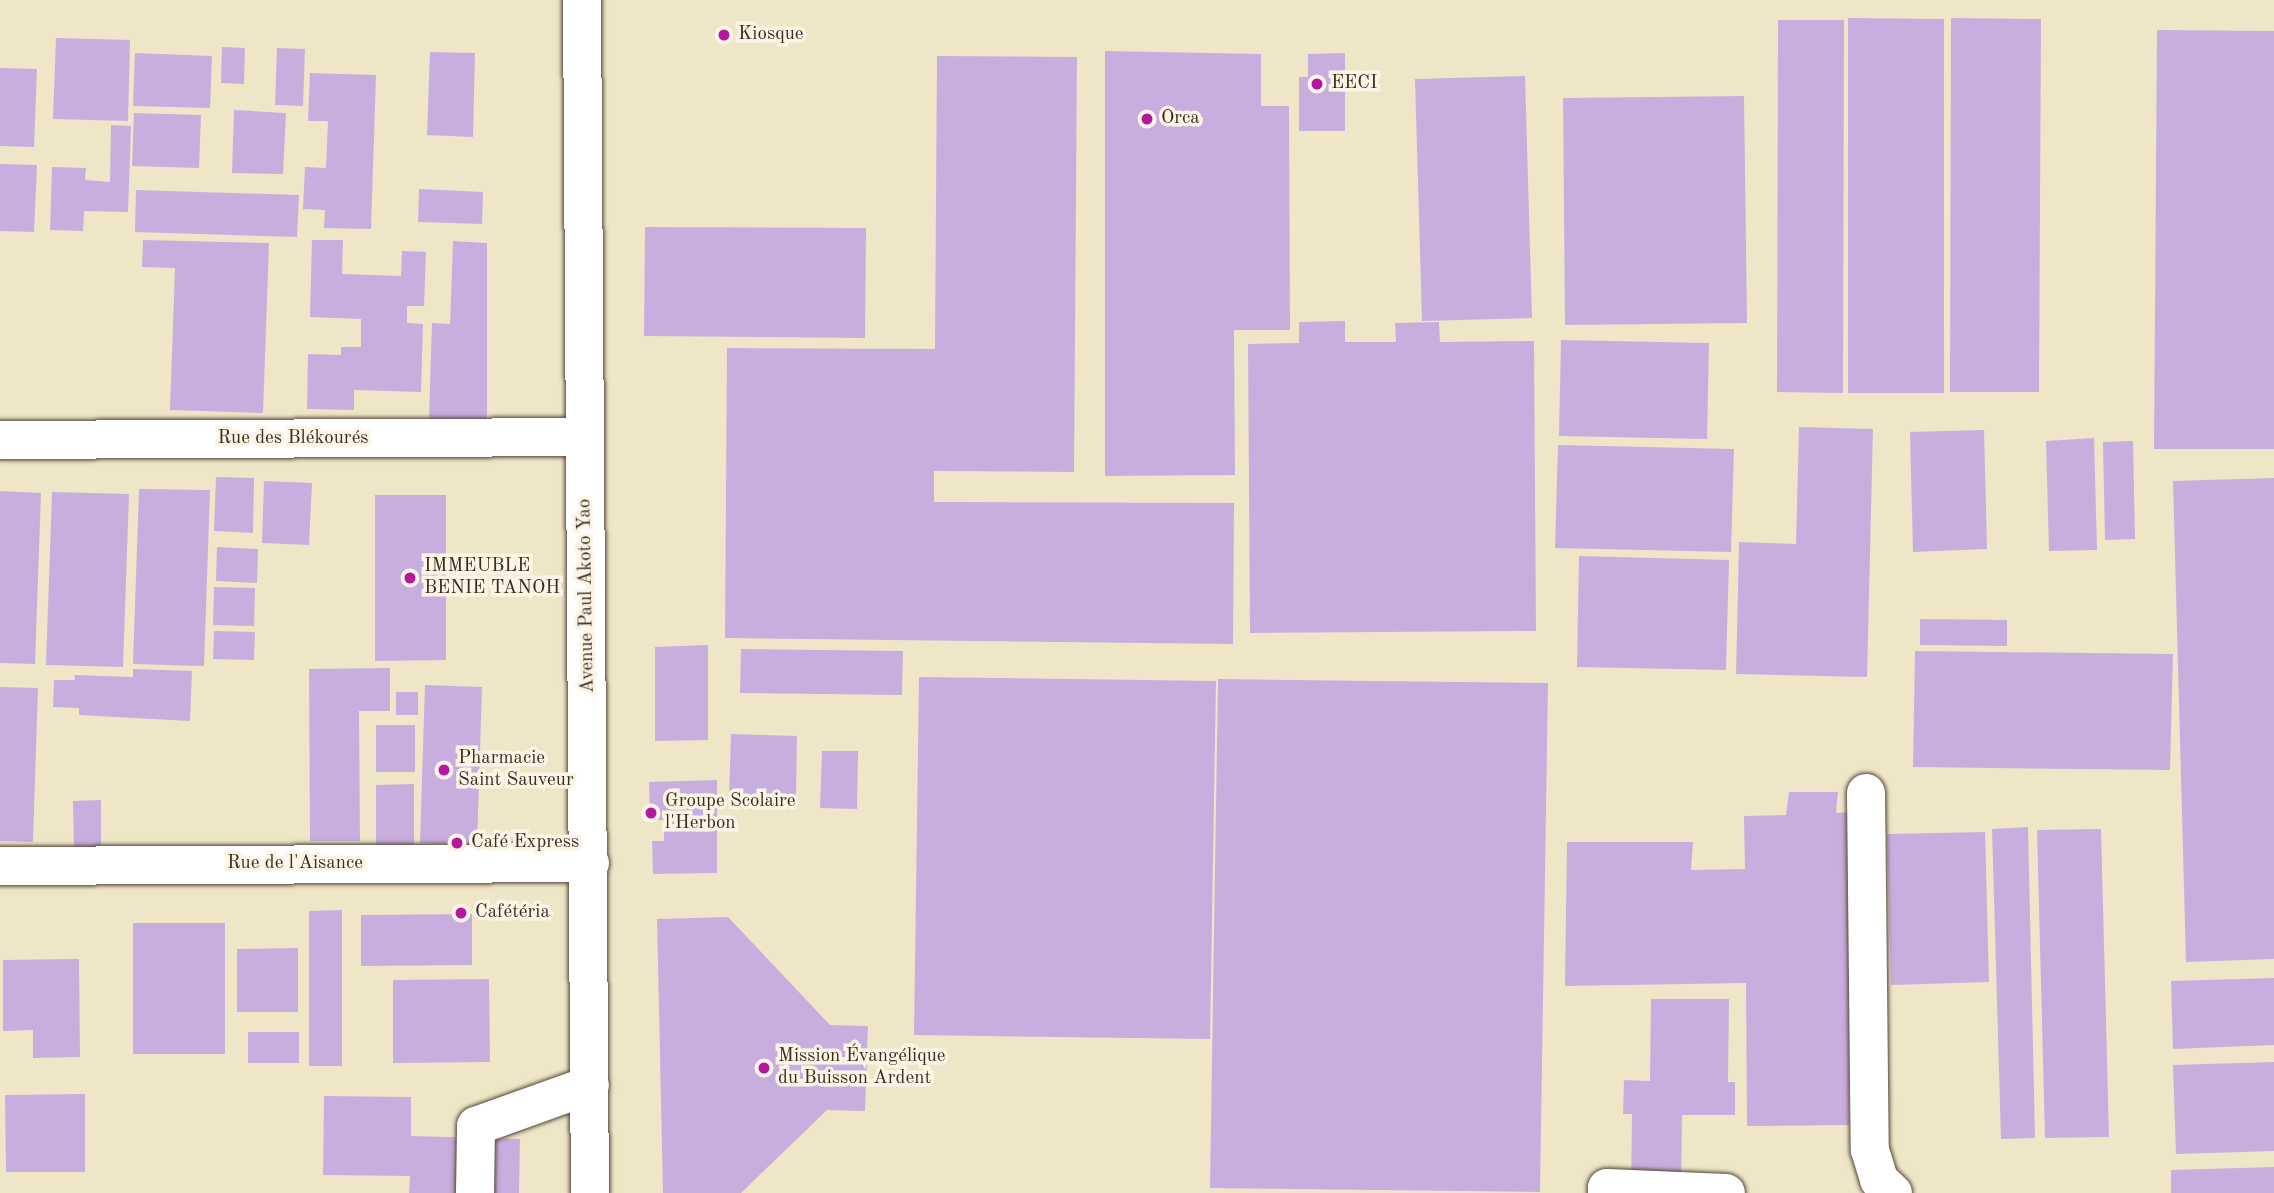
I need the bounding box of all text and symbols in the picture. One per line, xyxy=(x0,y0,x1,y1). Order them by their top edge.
place label: Kiosque xyxy=(738,24,804,46)
marker: Kiosque xyxy=(716,27,732,43)
place label: EECI xyxy=(1331,73,1377,95)
marker: EECI xyxy=(1309,76,1325,92)
place label: Orca xyxy=(1161,108,1200,130)
marker: Orca xyxy=(1139,111,1155,127)
street label: Rue des Blékourés xyxy=(217,428,369,450)
street label: Avenue Paul Akoto Yao xyxy=(574,499,600,693)
place label: IMMEUBLE BENIE TANOH xyxy=(424,556,560,600)
marker: IMMEUBLE BENIE TANOH xyxy=(402,570,418,586)
place label: Pharmacie Saint Sauveur xyxy=(458,748,574,792)
marker: Pharmacie Saint Sauveur xyxy=(436,762,452,778)
place label: Groupe Scolaire l'Herbon xyxy=(665,791,796,835)
marker: Groupe Scolaire l'Herbon xyxy=(643,805,659,821)
place label: Café Express xyxy=(471,832,579,854)
marker: Café Express xyxy=(449,835,465,851)
street label: Rue de l'Aisance xyxy=(227,853,363,875)
place label: Cafétéria xyxy=(475,902,550,924)
marker: Cafétéria xyxy=(453,905,469,921)
place label: Mission Évangélique du Buisson Ardent xyxy=(778,1046,946,1090)
marker: Mission Évangélique du Buisson Ardent xyxy=(756,1060,772,1076)

